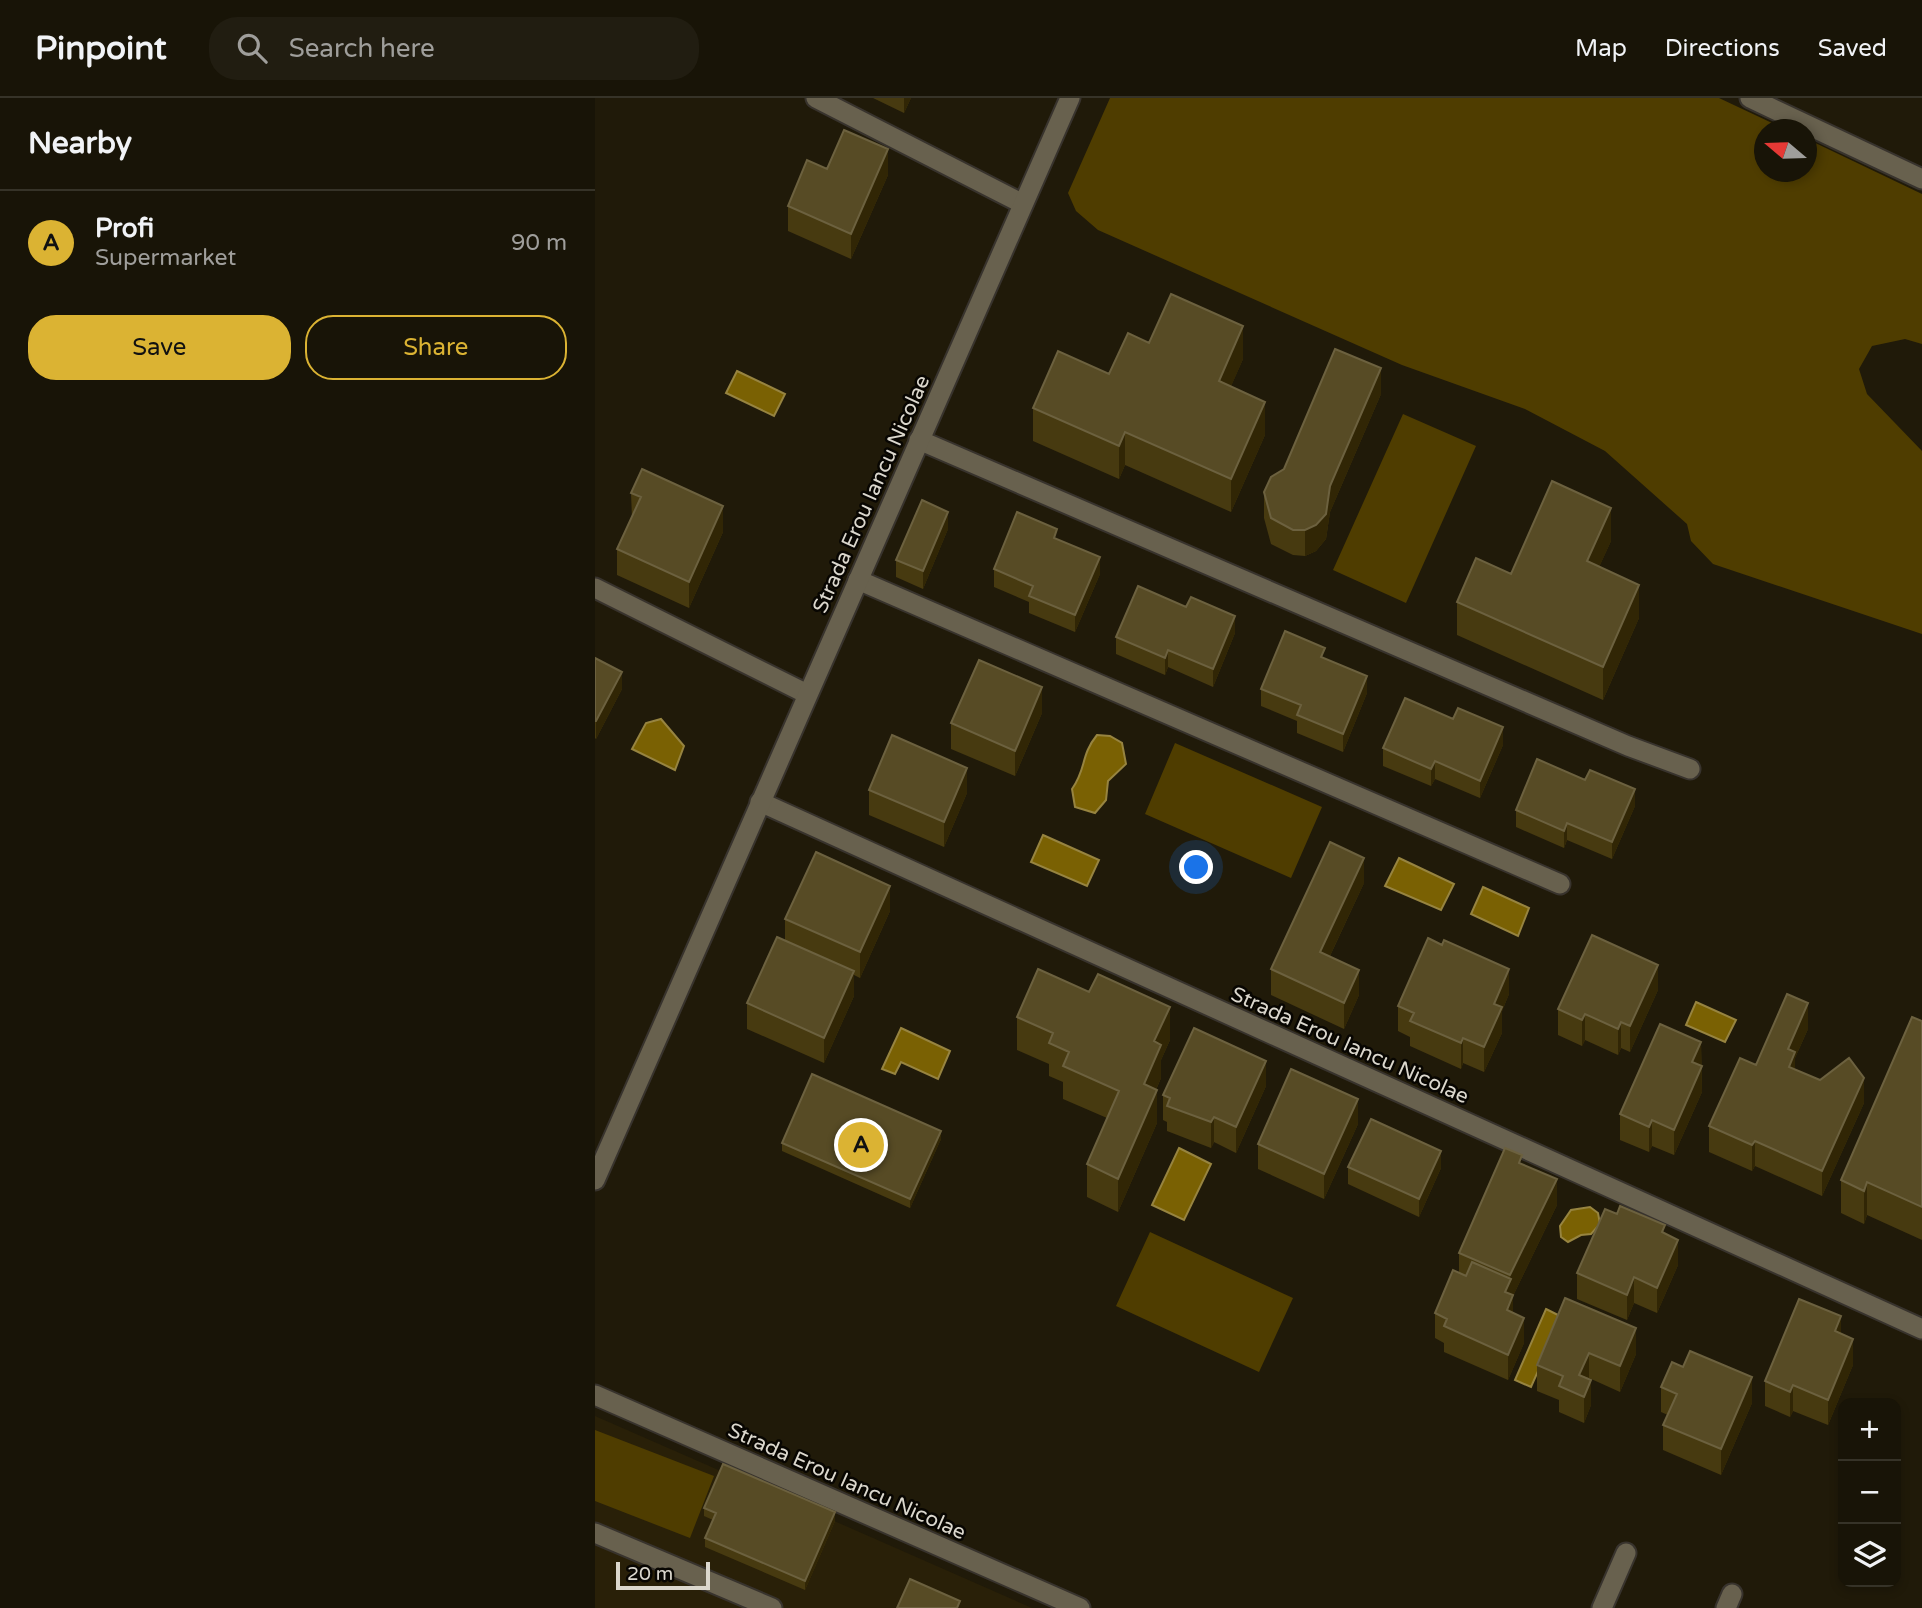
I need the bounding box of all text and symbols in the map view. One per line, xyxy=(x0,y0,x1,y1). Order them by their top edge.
search box xyxy=(209,17,699,80)
text: Pinpoint xyxy=(35,29,167,68)
icon: search xyxy=(233,29,271,67)
text: Search here xyxy=(289,33,435,64)
text: Map xyxy=(1575,34,1627,63)
text: Directions xyxy=(1665,34,1780,63)
text: Saved xyxy=(1818,34,1887,63)
north arrow xyxy=(1754,119,1817,182)
text: Nearby xyxy=(28,125,132,162)
text: Profi xyxy=(95,213,154,244)
text: A xyxy=(42,229,60,257)
text: 90 m xyxy=(511,229,567,257)
text: Supermarket xyxy=(95,244,236,272)
button: Save xyxy=(28,315,291,380)
button: Share xyxy=(305,315,567,380)
street label: Strada Erou Iancu Nicolae xyxy=(808,371,935,617)
your location xyxy=(1179,850,1213,884)
street label: Strada Erou Iancu Nicolae xyxy=(1227,982,1473,1109)
pin: A xyxy=(838,1119,884,1171)
map controls xyxy=(1838,1398,1901,1587)
button: + xyxy=(1838,1398,1901,1461)
street label: Strada Erou Iancu Nicolae xyxy=(724,1418,970,1545)
button: − xyxy=(1838,1461,1901,1524)
button: layers xyxy=(1838,1524,1901,1587)
scale bar xyxy=(616,1559,711,1591)
text: 20 m xyxy=(627,1563,673,1585)

